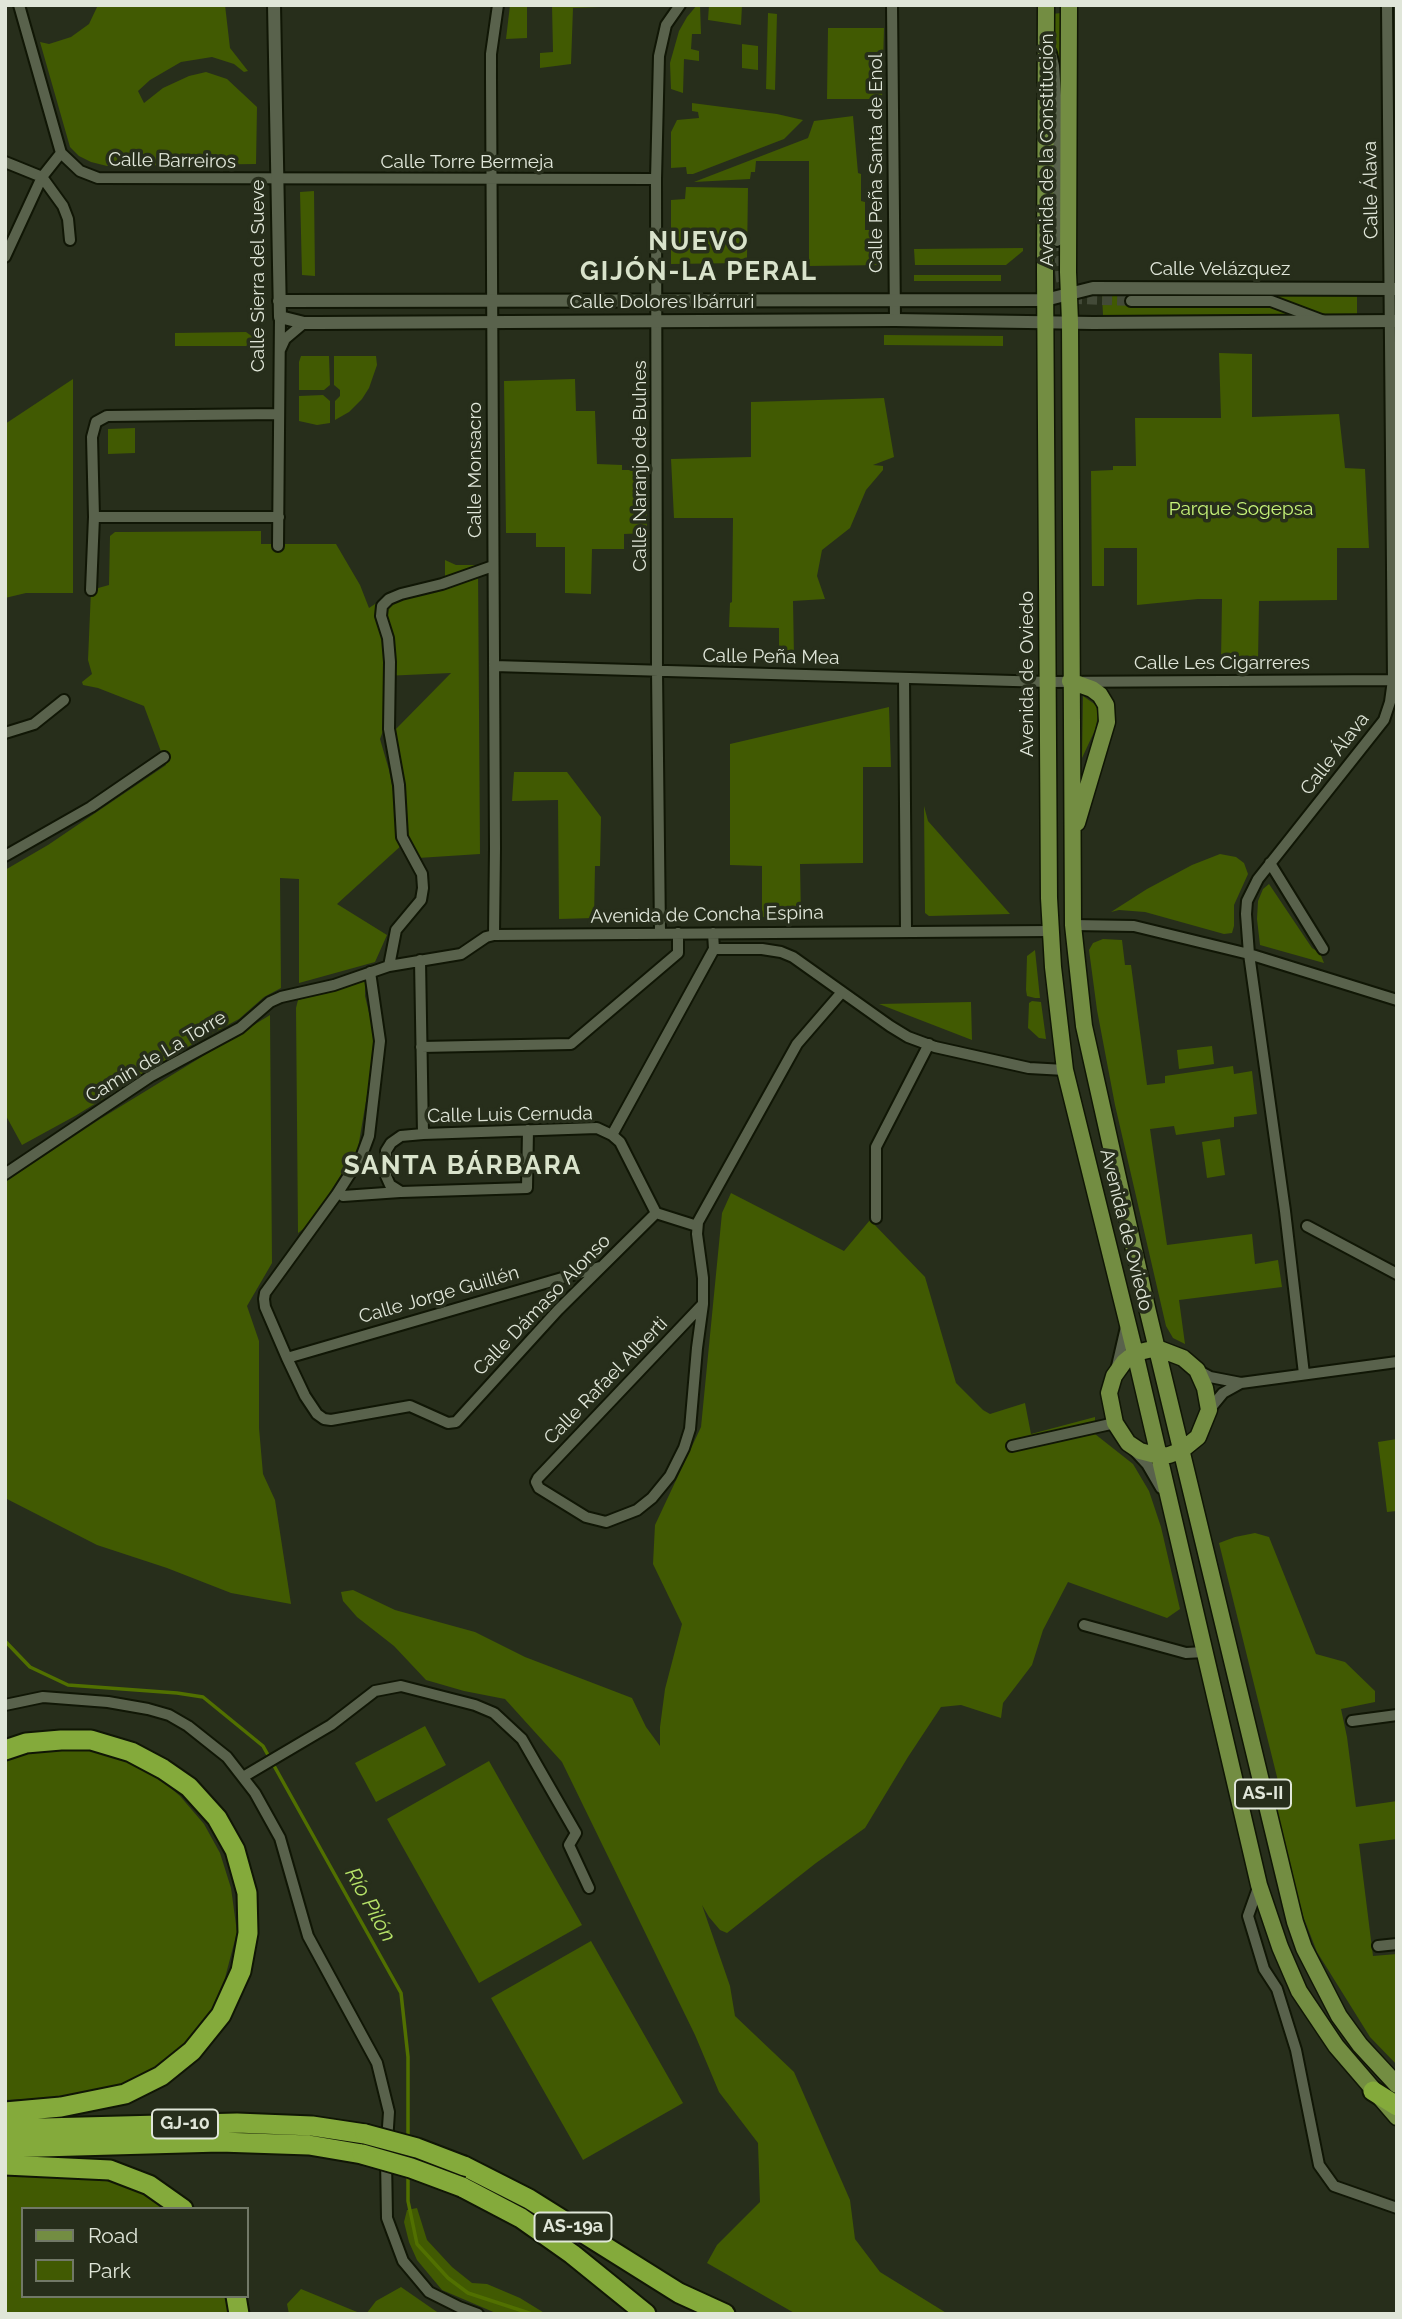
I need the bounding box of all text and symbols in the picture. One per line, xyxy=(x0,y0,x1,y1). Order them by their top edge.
street label: Avenida de la Constitución xyxy=(1036,33,1058,267)
street label: Calle Peña Santa de Enol xyxy=(865,53,887,273)
street label: Calle Álava xyxy=(1359,141,1383,239)
street label: Calle Barreiros xyxy=(108,148,236,174)
street label: Calle Torre Bermeja xyxy=(380,151,554,173)
street label: Calle Sierra del Sueve xyxy=(247,180,269,372)
district label: NUEVO GIJÓN-LA PERAL xyxy=(582,226,816,288)
street label: Calle Velázquez xyxy=(1150,258,1290,280)
street label: Calle Dolores Ibárruri xyxy=(570,291,754,313)
street label: Calle Naranjo de Bulnes xyxy=(629,360,651,572)
street label: Calle Monsacro xyxy=(464,402,486,538)
park label: Parque Sogepsa xyxy=(1169,498,1313,520)
street label: Avenida de Oviedo xyxy=(1016,591,1038,757)
street label: Calle Peña Mea xyxy=(702,644,840,670)
street label: Calle Les Cigarreres xyxy=(1134,652,1310,674)
street label: Calle Álava xyxy=(1296,708,1374,800)
street label: Avenida de Concha Espina xyxy=(590,902,824,928)
street label: Camín de La Torre xyxy=(82,1006,230,1108)
street label: Calle Luis Cernuda xyxy=(427,1102,593,1128)
street label: Avenida de Oviedo xyxy=(1095,1147,1157,1313)
district label: SANTA BÁRBARA xyxy=(345,1150,581,1182)
street label: Calle Dámaso Alonso xyxy=(469,1230,615,1380)
street label: Calle Jorge Guillén xyxy=(356,1261,522,1329)
street label: Calle Rafael Alberti xyxy=(539,1313,673,1449)
road number: AS-II xyxy=(1235,1779,1291,1808)
water label: Río Pilón xyxy=(339,1863,401,1947)
road number: GJ-10 xyxy=(152,2110,218,2138)
legend xyxy=(21,2207,248,2298)
road number: AS-19a xyxy=(534,2213,612,2242)
text: Road xyxy=(88,2223,138,2248)
text: Park xyxy=(88,2258,131,2283)

